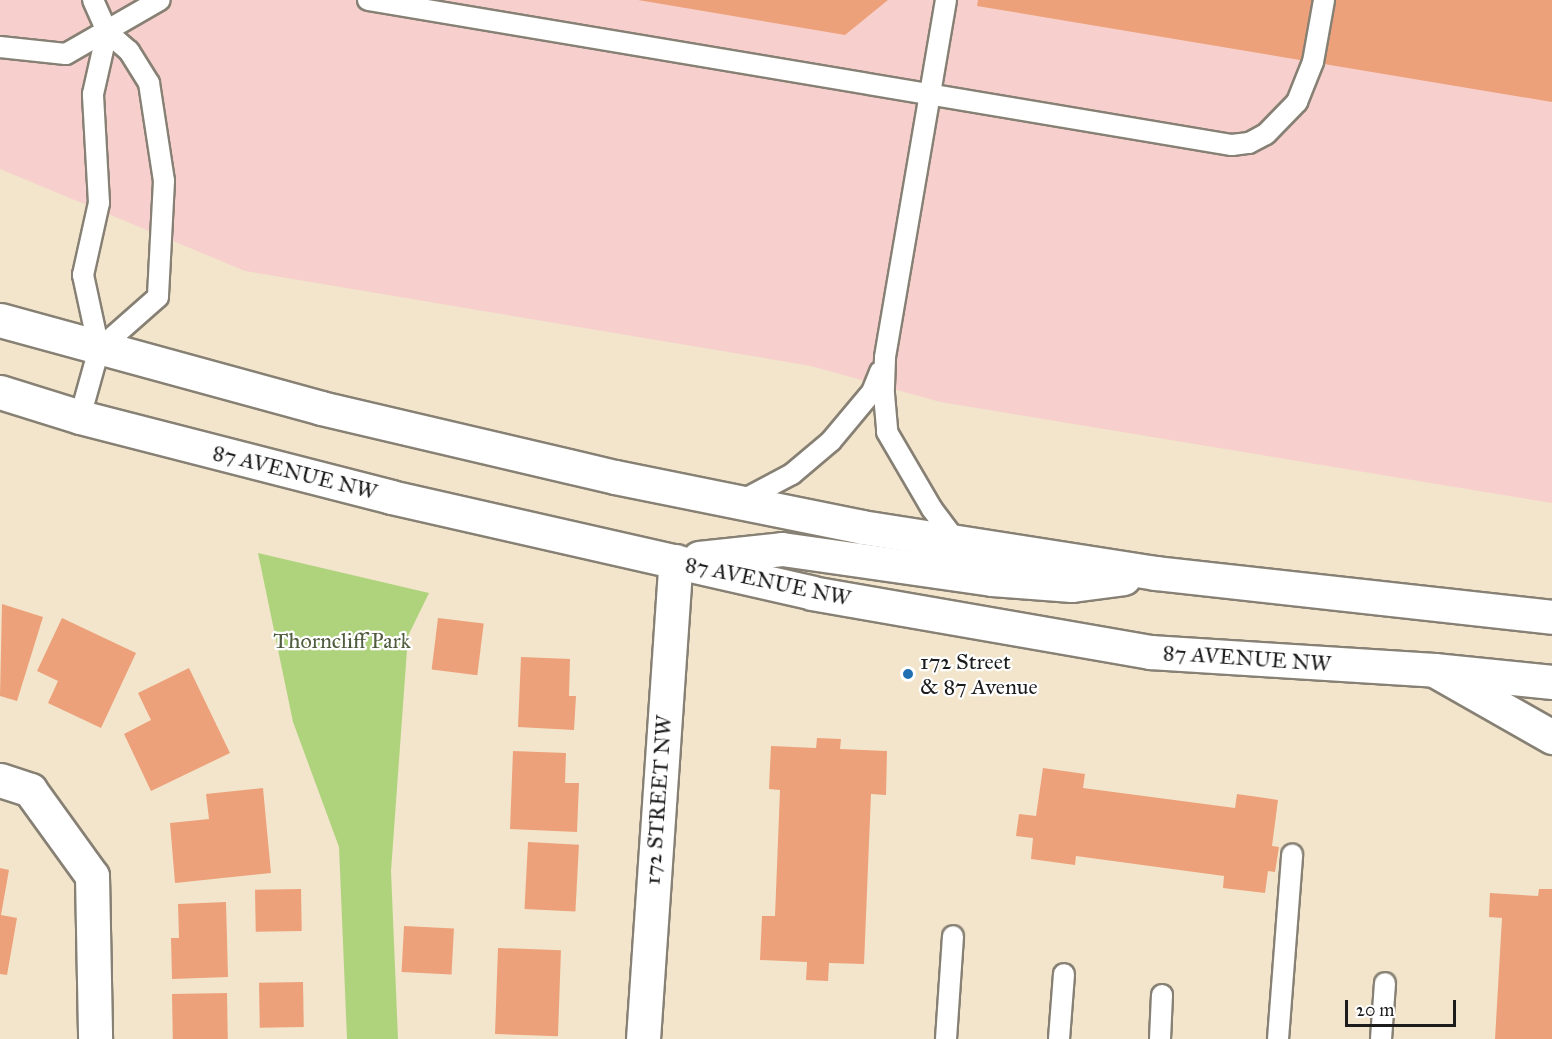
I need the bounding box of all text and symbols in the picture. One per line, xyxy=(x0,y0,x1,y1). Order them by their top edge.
street label: 87 AVENUE NW xyxy=(210,439,380,505)
street label: 87 AVENUE NW xyxy=(683,551,853,611)
park label: Thorncliff Park xyxy=(273,628,411,654)
street label: 87 AVENUE NW xyxy=(1162,639,1332,677)
place label: 172 Street & 87 Avenue xyxy=(920,648,1038,700)
marker: 172 Street & 87 Avenue xyxy=(901,667,915,681)
street label: 172 STREET NW xyxy=(639,714,677,886)
scale bar xyxy=(1348,988,1459,1026)
text: 20 m xyxy=(1356,999,1394,1021)

